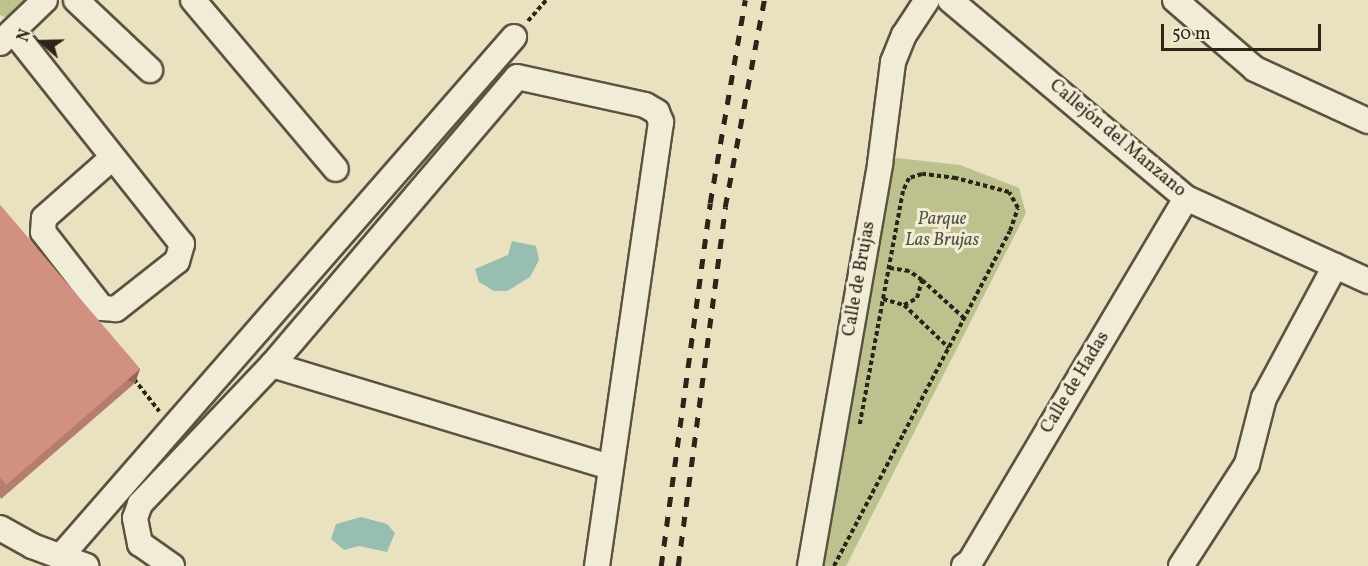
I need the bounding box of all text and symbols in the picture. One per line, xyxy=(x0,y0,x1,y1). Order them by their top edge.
north arrow xyxy=(12,12,72,72)
scale bar xyxy=(1164,12,1324,50)
text: 50 m xyxy=(1172,22,1211,47)
text: N xyxy=(13,27,37,45)
street label: Callejón del Manzano xyxy=(1044,76,1190,202)
park label: Parque Las Brujas xyxy=(905,210,979,252)
street label: Calle de Brujas xyxy=(839,220,881,338)
street label: Calle de Hadas xyxy=(1037,328,1115,438)

